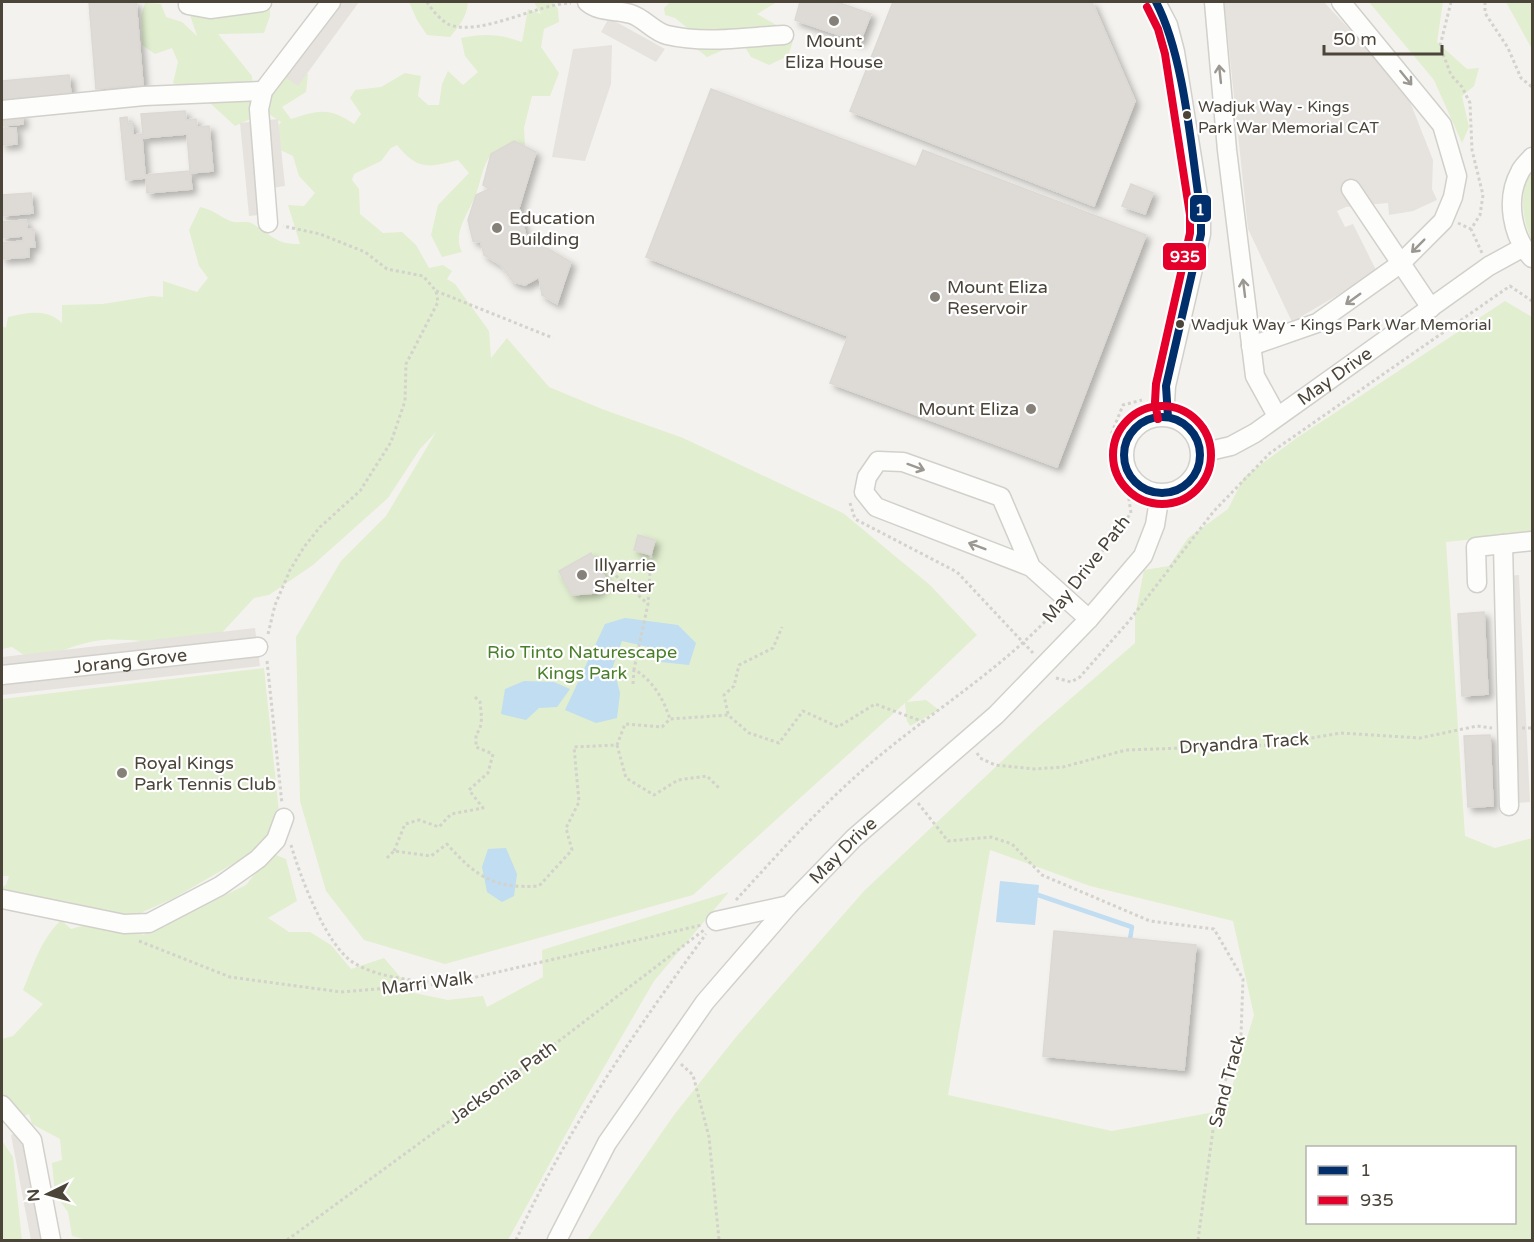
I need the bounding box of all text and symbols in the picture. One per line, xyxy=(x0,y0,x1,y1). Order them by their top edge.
marker: Mount Eliza House xyxy=(827,14,841,28)
scale bar xyxy=(1324,18,1442,56)
text: 50 m xyxy=(1333,28,1377,50)
place label: Mount Eliza House xyxy=(785,30,883,73)
one-way arrow xyxy=(1214,64,1225,84)
one-way arrow xyxy=(1399,70,1412,86)
place label: Wadjuk Way - Kings Park War Memorial CAT xyxy=(1198,97,1379,138)
marker: Wadjuk Way - Kings Park War Memorial CAT xyxy=(1181,109,1193,121)
line badge: 1 xyxy=(1189,194,1212,223)
text: 1 xyxy=(1195,200,1205,220)
place label: Education Building xyxy=(509,207,595,250)
marker: Education Building xyxy=(490,221,504,235)
one-way arrow xyxy=(1411,239,1426,254)
line badge: 935 xyxy=(1162,242,1207,271)
text: 935 xyxy=(1170,247,1200,267)
place label: Mount Eliza Reservoir xyxy=(947,276,1048,319)
one-way arrow xyxy=(1238,279,1249,299)
marker: Mount Eliza Reservoir xyxy=(928,290,942,304)
one-way arrow xyxy=(1346,293,1362,305)
place label: Wadjuk Way - Kings Park War Memorial xyxy=(1191,315,1491,335)
marker: Wadjuk Way - Kings Park War Memorial xyxy=(1174,318,1186,330)
street label: May Drive xyxy=(1293,342,1376,410)
place label: Mount Eliza xyxy=(918,398,1019,420)
marker: Mount Eliza xyxy=(1024,402,1038,416)
one-way arrow xyxy=(907,462,925,473)
street label: May Drive Path xyxy=(1037,511,1135,627)
one-way arrow xyxy=(968,540,986,551)
place label: Illyarrie Shelter xyxy=(594,554,656,597)
marker: Illyarrie Shelter xyxy=(575,568,589,582)
park label: Rio Tinto Naturescape Kings Park xyxy=(487,641,677,684)
street label: Jorang Grove xyxy=(72,644,188,678)
street label: Dryandra Track xyxy=(1178,727,1310,759)
place label: Royal Kings Park Tennis Club xyxy=(134,752,276,795)
marker: Royal Kings Park Tennis Club xyxy=(115,766,129,780)
street label: May Drive xyxy=(805,812,881,888)
street label: Marri Walk xyxy=(380,966,474,1000)
street label: Sand Track xyxy=(1204,1032,1250,1129)
street label: Jacksonia Path xyxy=(445,1036,561,1128)
legend xyxy=(1306,1146,1516,1224)
text: 1 xyxy=(1360,1159,1371,1181)
north arrow xyxy=(18,1164,78,1224)
text: N xyxy=(24,1188,45,1202)
text: 935 xyxy=(1360,1189,1394,1211)

